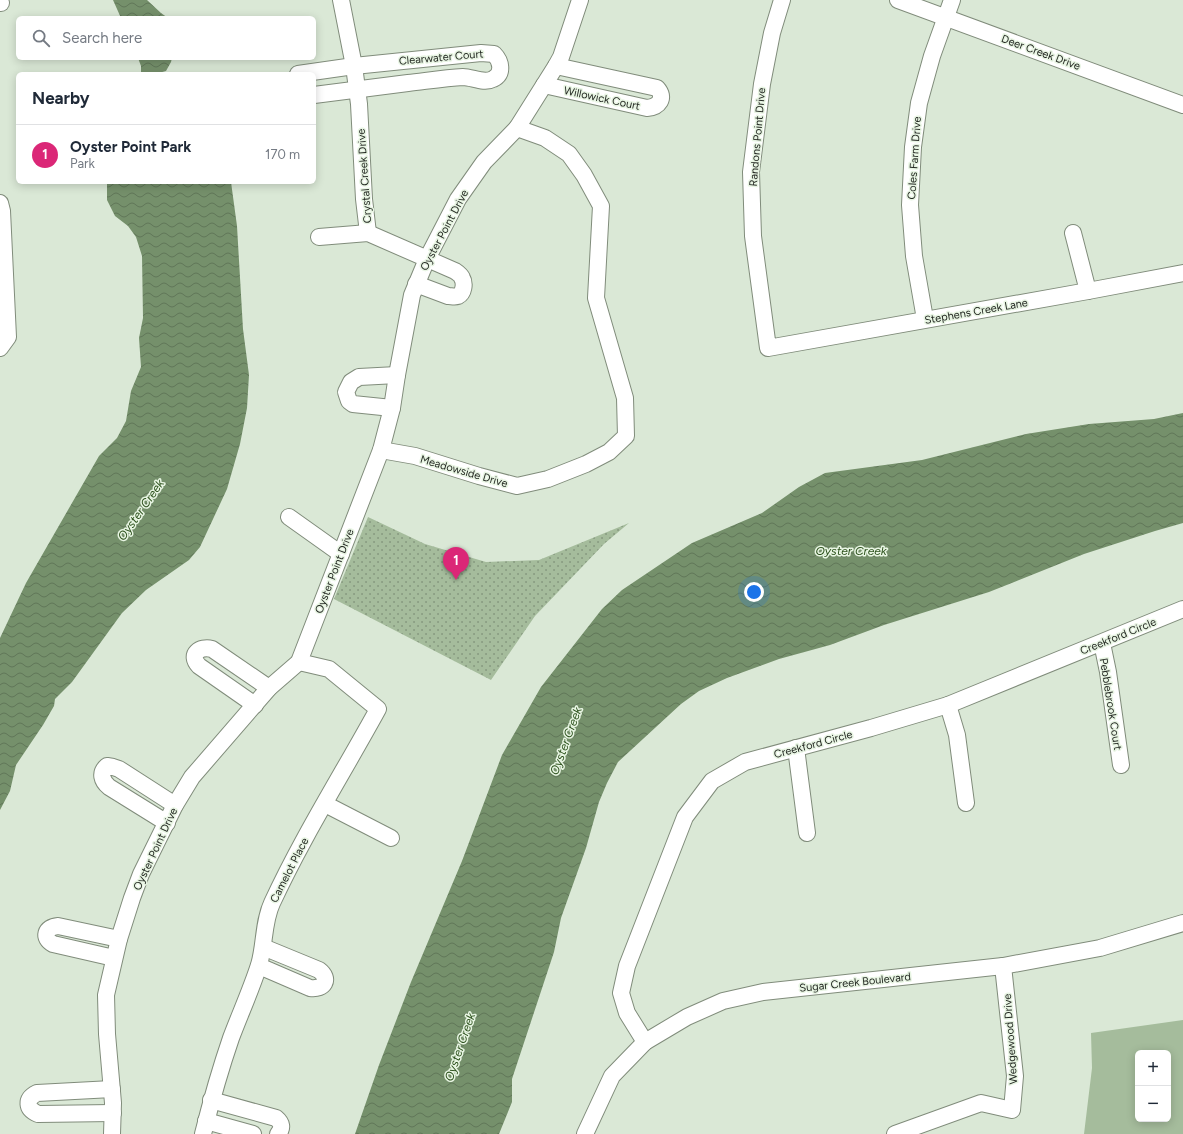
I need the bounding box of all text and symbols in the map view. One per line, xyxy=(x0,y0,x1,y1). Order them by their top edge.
search box xyxy=(16,16,316,60)
icon: search xyxy=(30,27,52,49)
text: Search here xyxy=(62,29,142,47)
street label: Deer Creek Drive xyxy=(1000,32,1082,73)
street label: Clearwater Court xyxy=(398,47,484,68)
street label: Willowick Court xyxy=(563,84,641,113)
street label: Randons Point Drive xyxy=(747,87,768,187)
text: Nearby xyxy=(32,88,90,108)
street label: Coles Farm Drive xyxy=(905,116,924,200)
street label: Crystal Creek Drive xyxy=(355,128,374,224)
text: Oyster Point Park xyxy=(70,138,191,156)
text: 1 xyxy=(42,147,48,162)
text: 170 m xyxy=(265,147,300,162)
text: Park xyxy=(70,156,95,171)
street label: Oyster Point Drive xyxy=(418,188,471,273)
street label: Stephens Creek Lane xyxy=(923,296,1029,327)
street label: Meadowside Drive xyxy=(419,453,509,490)
water label: Oyster Creek xyxy=(115,476,168,543)
street label: Oyster Point Drive xyxy=(312,527,357,615)
water label: Oyster Creek xyxy=(815,544,888,558)
pin: 1 xyxy=(443,547,469,580)
your location xyxy=(744,582,764,602)
street label: Creekford Circle xyxy=(1078,615,1158,658)
street label: Pebblebrook Court xyxy=(1097,657,1124,751)
water label: Oyster Creek xyxy=(547,704,585,777)
street label: Creekford Circle xyxy=(772,728,854,761)
street label: Oyster Point Drive xyxy=(131,806,180,893)
street label: Camelot Place xyxy=(268,836,311,905)
street label: Sugar Creek Boulevard xyxy=(799,970,911,995)
street label: Wedgewood Drive xyxy=(1001,993,1020,1085)
water label: Oyster Creek xyxy=(442,1010,479,1083)
map controls xyxy=(1135,1050,1171,1122)
button: + xyxy=(1135,1050,1171,1086)
button: − xyxy=(1135,1086,1171,1122)

